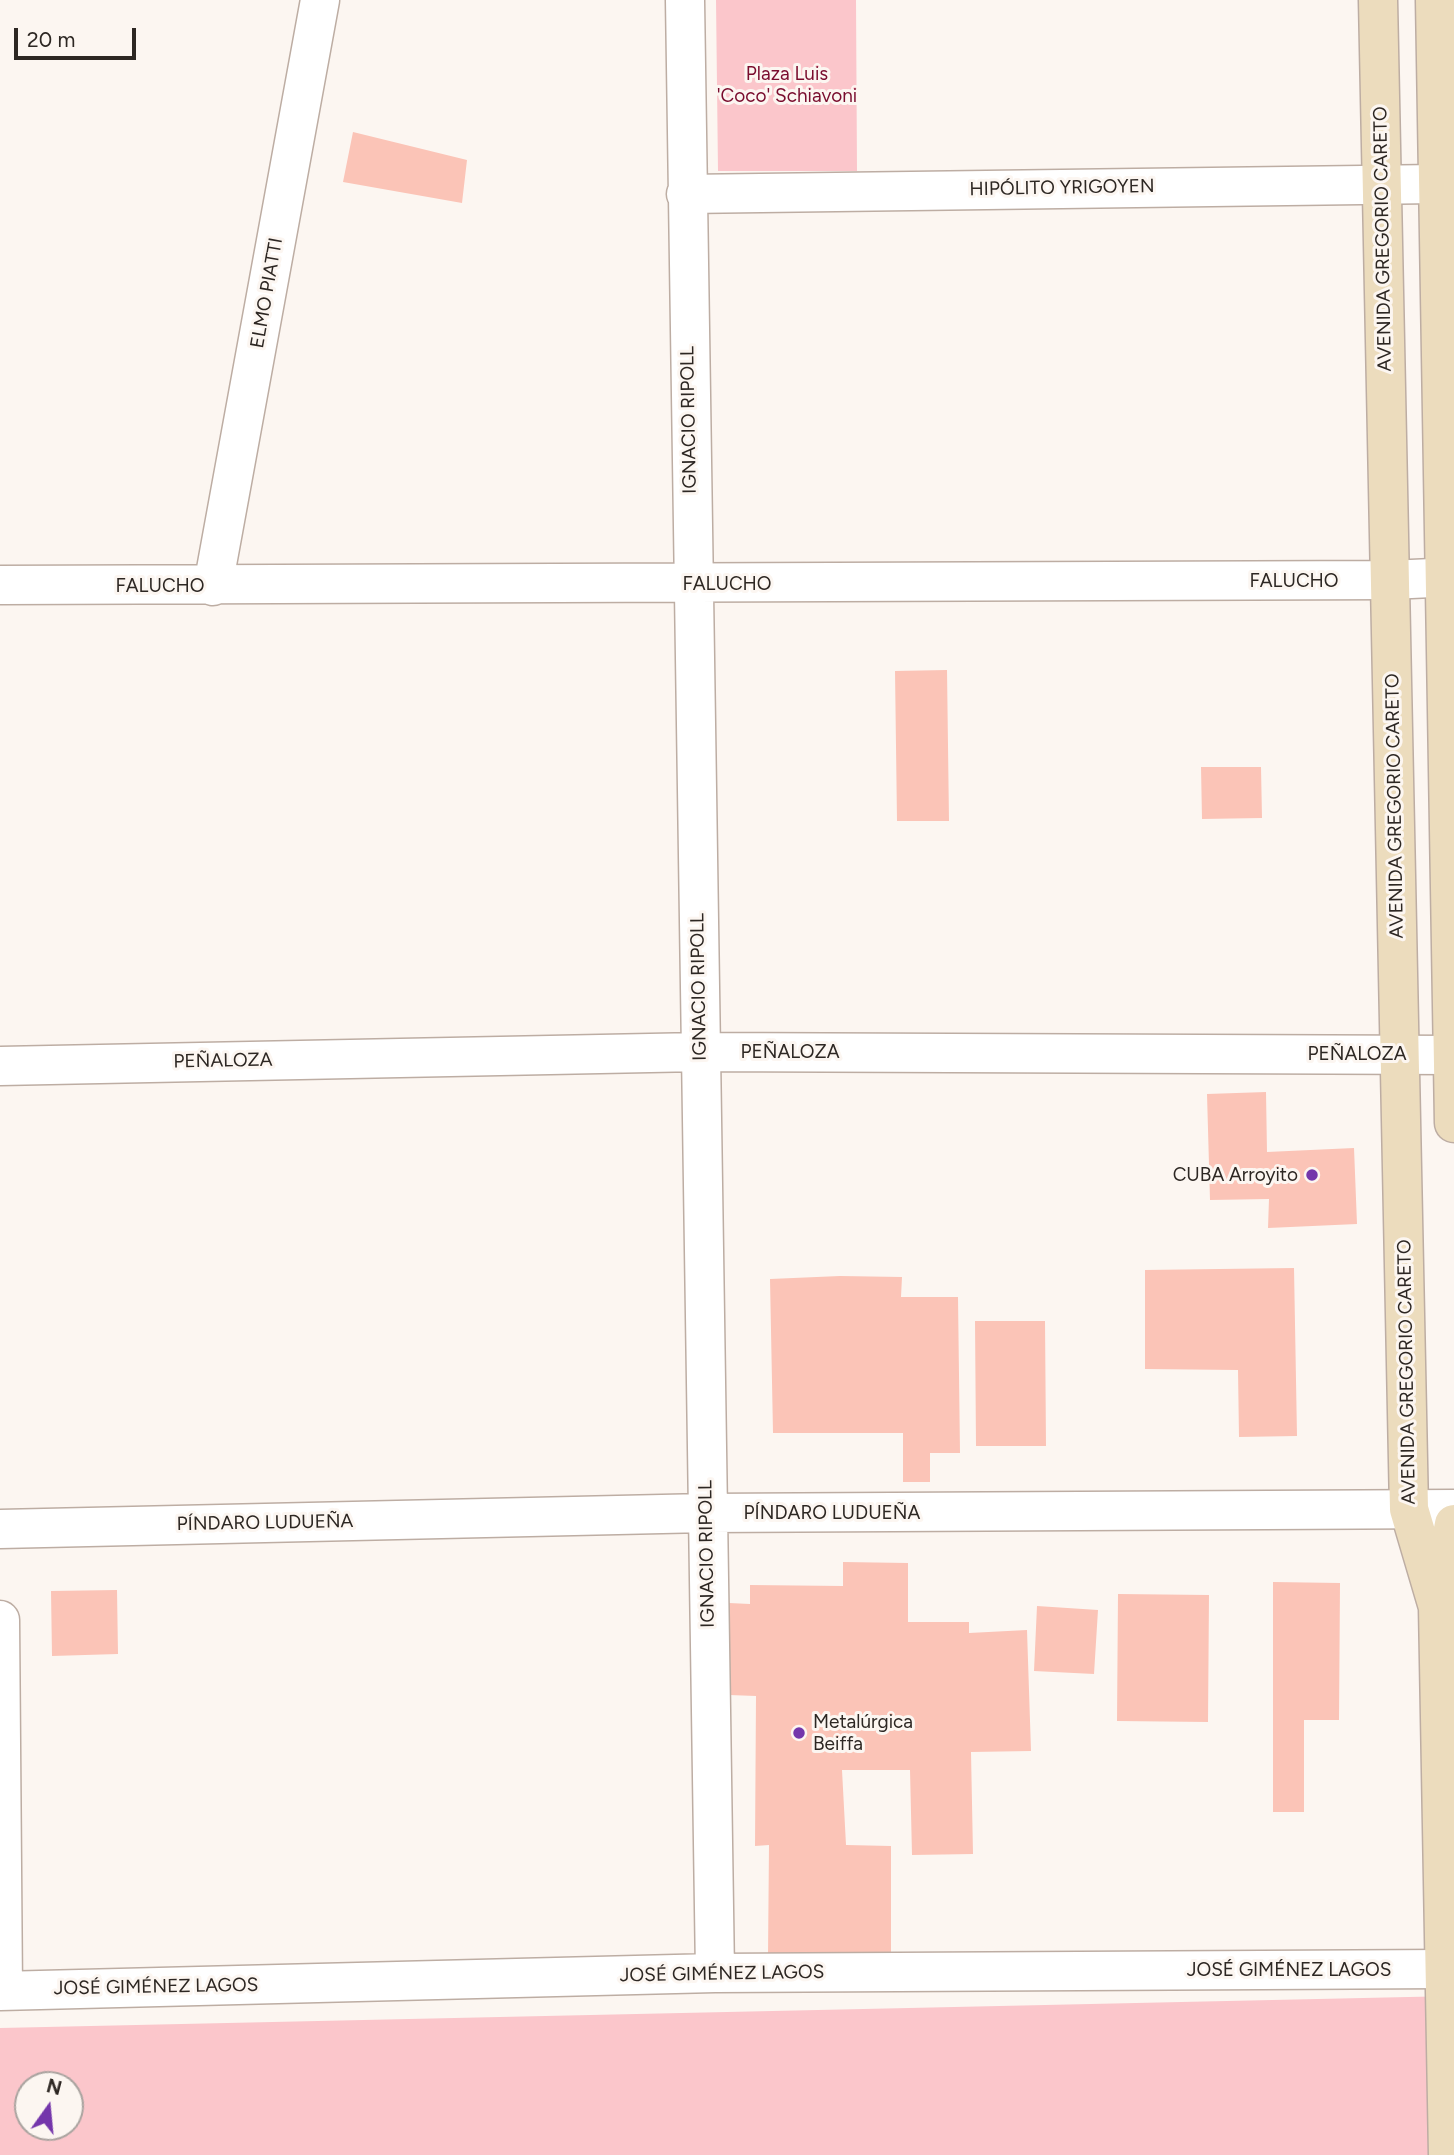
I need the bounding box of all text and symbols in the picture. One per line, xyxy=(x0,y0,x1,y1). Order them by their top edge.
scale bar xyxy=(18,14,140,58)
text: 20 m xyxy=(27,27,75,52)
park label: Plaza Luis 'Coco' Schiavoni xyxy=(717,63,857,107)
street label: AVENIDA GREGORIO CARETO xyxy=(1369,106,1397,372)
street label: HIPÓLITO YRIGOYEN xyxy=(969,175,1155,201)
street label: ELMO PIATTI xyxy=(246,236,288,350)
street label: IGNACIO RIPOLL xyxy=(676,346,702,494)
street label: FALUCHO xyxy=(1249,570,1339,592)
street label: FALUCHO xyxy=(682,573,772,595)
street label: FALUCHO xyxy=(115,575,205,597)
street label: AVENIDA GREGORIO CARETO xyxy=(1381,673,1409,939)
street label: IGNACIO RIPOLL xyxy=(686,913,712,1061)
street label: PEÑALOZA xyxy=(740,1041,840,1063)
street label: PEÑALOZA xyxy=(1307,1043,1407,1065)
street label: PEÑALOZA xyxy=(173,1049,273,1073)
place label: CUBA Arroyito xyxy=(1173,1164,1298,1186)
marker: CUBA Arroyito xyxy=(1304,1167,1320,1183)
street label: AVENIDA GREGORIO CARETO xyxy=(1393,1239,1421,1505)
street label: IGNACIO RIPOLL xyxy=(694,1480,720,1628)
street label: PÍNDARO LUDUEÑA xyxy=(744,1502,920,1524)
street label: PÍNDARO LUDUEÑA xyxy=(176,1510,354,1536)
place label: Metalúrgica Beiffa xyxy=(813,1711,913,1755)
marker: Metalúrgica Beiffa xyxy=(791,1725,807,1741)
street label: JOSÉ GIMÉNEZ LAGOS xyxy=(1187,1959,1391,1981)
street label: JOSÉ GIMÉNEZ LAGOS xyxy=(619,1961,825,1987)
street label: JOSÉ GIMÉNEZ LAGOS xyxy=(53,1974,259,2000)
north arrow xyxy=(14,2071,84,2141)
text: N xyxy=(44,2074,64,2100)

